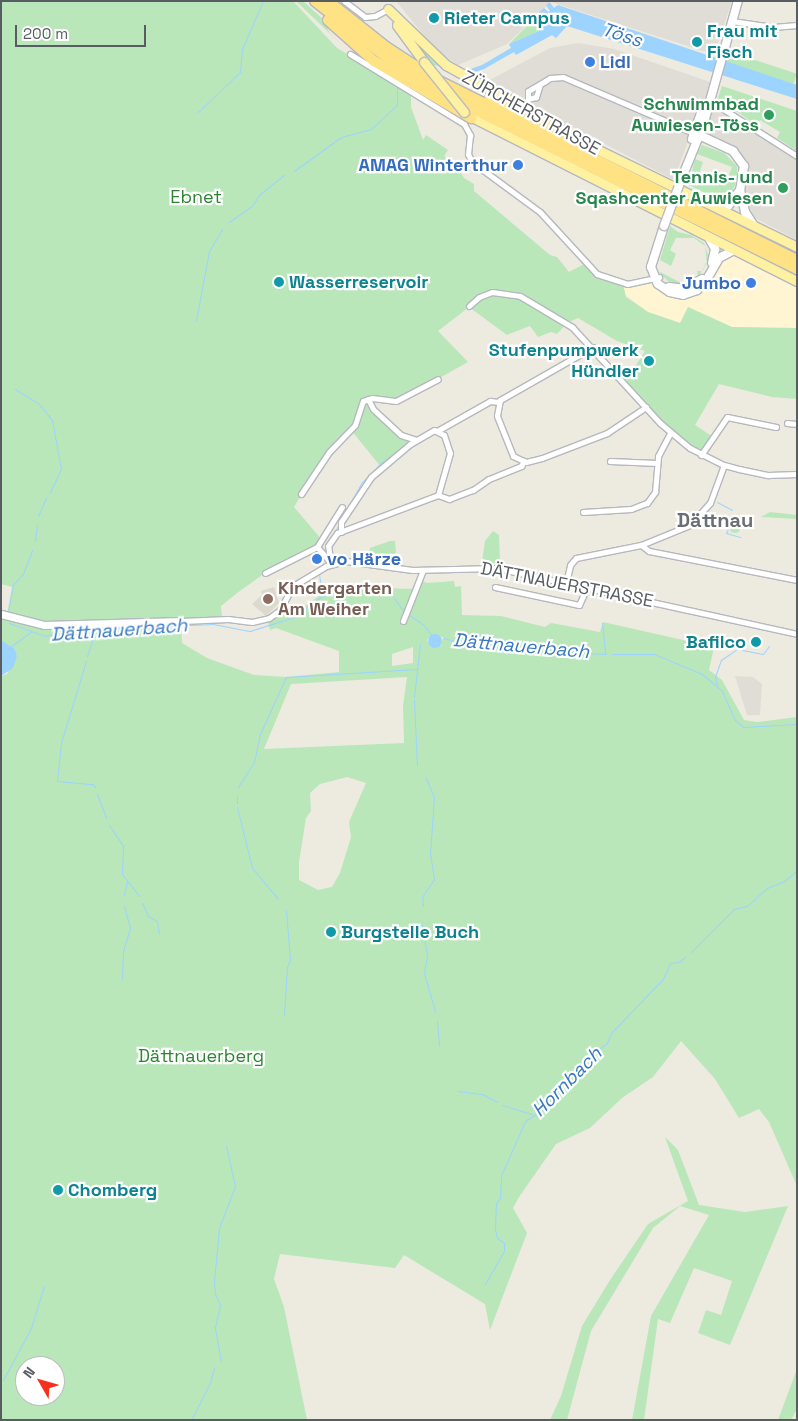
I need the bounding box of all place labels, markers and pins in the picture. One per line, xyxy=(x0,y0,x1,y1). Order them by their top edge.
place label: Rieter Campus xyxy=(444,7,570,29)
marker: Rieter Campus xyxy=(428,12,440,24)
place label: Frau mit Fisch xyxy=(707,21,778,64)
marker: Frau mit Fisch xyxy=(691,36,703,48)
place label: Lidl xyxy=(600,51,631,73)
marker: Lidl xyxy=(584,56,596,68)
place label: Schwimmbad Auwiesen-Töss xyxy=(631,94,759,136)
marker: Schwimmbad Auwiesen-Töss xyxy=(763,109,775,121)
place label: AMAG Winterthur xyxy=(358,154,508,176)
marker: AMAG Winterthur xyxy=(512,159,524,171)
place label: Tennis- und Sqashcenter Auwiesen xyxy=(575,167,773,210)
marker: Tennis- und Sqashcenter Auwiesen xyxy=(777,182,789,194)
place label: Wasserreservoir xyxy=(289,271,428,293)
place label: Jumbo xyxy=(682,272,741,294)
marker: Wasserreservoir xyxy=(273,276,285,288)
marker: Jumbo xyxy=(745,277,757,289)
place label: Stufenpumpwerk Hündler xyxy=(489,340,639,382)
marker: Stufenpumpwerk Hündler xyxy=(643,355,655,367)
place label: vo Härze xyxy=(327,548,401,570)
marker: vo Härze xyxy=(311,553,323,565)
place label: Kindergarten Am Weiher xyxy=(278,578,392,620)
marker: Kindergarten Am Weiher xyxy=(262,593,274,605)
place label: Bafilco xyxy=(686,631,746,653)
marker: Bafilco xyxy=(750,636,762,648)
place label: Burgstelle Buch xyxy=(341,921,479,943)
marker: Burgstelle Buch xyxy=(325,926,337,938)
place label: Chomberg xyxy=(68,1179,157,1201)
marker: Chomberg xyxy=(52,1184,64,1196)

